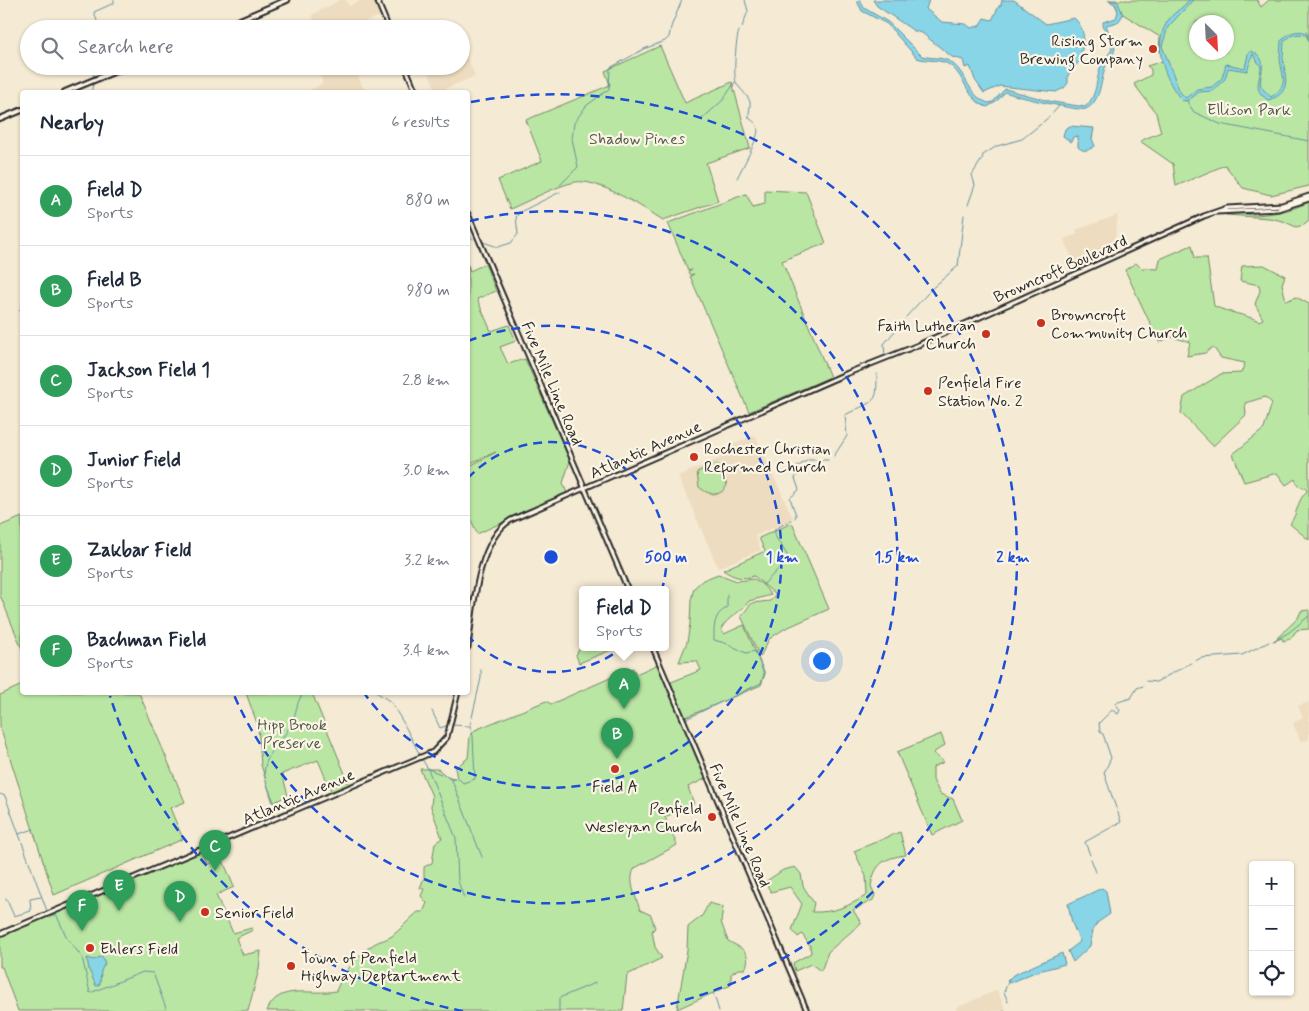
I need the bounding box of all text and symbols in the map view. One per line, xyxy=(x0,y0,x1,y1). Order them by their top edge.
north arrow xyxy=(1189,15,1234,60)
search box xyxy=(20,20,470,75)
place label: Rising Storm Brewing Company xyxy=(1020,31,1143,71)
icon: search xyxy=(38,34,66,62)
text: Search here xyxy=(78,35,174,60)
marker: Rising Storm Brewing Company xyxy=(1147,43,1159,55)
park label: Ellison Park xyxy=(1207,100,1291,121)
text: Nearby xyxy=(40,109,104,137)
text: 6 results xyxy=(391,112,450,133)
park label: Shadow Pines xyxy=(589,129,685,150)
text: Field D xyxy=(87,178,143,203)
text: A xyxy=(51,190,61,211)
text: 880 m xyxy=(406,190,450,211)
text: Sports xyxy=(87,203,133,224)
street label: Browncroft Boulevard xyxy=(990,230,1131,308)
text: Field B xyxy=(87,268,142,293)
text: B xyxy=(51,280,61,301)
text: 980 m xyxy=(407,280,450,301)
text: Sports xyxy=(87,293,133,314)
place label: Browncroft Community Church xyxy=(1051,305,1187,344)
place label: Faith Lutheran Church xyxy=(877,316,976,355)
marker: Browncroft Community Church xyxy=(1035,317,1047,329)
street label: Five Mile Line Road xyxy=(516,318,587,449)
marker: Faith Lutheran Church xyxy=(980,328,992,340)
text: Jackson Field 1 xyxy=(87,358,210,383)
text: C xyxy=(50,370,62,391)
text: 2.8 km xyxy=(402,370,450,391)
place label: Penfield Fire Station No. 2 xyxy=(938,373,1023,412)
text: Sports xyxy=(87,383,133,404)
marker: Penfield Fire Station No. 2 xyxy=(922,385,934,397)
street label: Atlantic Avenue xyxy=(587,416,705,484)
place label: Rochester Christian Reformed Church xyxy=(704,439,831,480)
text: Junior Field xyxy=(87,448,181,473)
marker: Rochester Christian Reformed Church xyxy=(688,451,700,463)
text: D xyxy=(50,460,62,481)
text: 3.0 km xyxy=(403,460,450,481)
text: Sports xyxy=(87,473,133,494)
text: Zakbar Field xyxy=(87,538,191,563)
centre of rings xyxy=(542,548,560,566)
text: 500 m xyxy=(645,548,687,568)
text: 1 km xyxy=(766,548,798,568)
text: 1.5 km xyxy=(875,548,919,568)
text: 2 km xyxy=(996,548,1030,568)
text: E xyxy=(51,550,61,571)
text: 3.2 km xyxy=(404,550,450,571)
text: Sports xyxy=(87,563,133,584)
popup xyxy=(579,586,669,651)
text: Field D xyxy=(596,596,652,621)
text: Sports xyxy=(596,621,643,642)
text: Bachman Field xyxy=(87,628,206,653)
text: F xyxy=(52,640,60,661)
text: 3.4 km xyxy=(402,640,450,661)
your location xyxy=(809,648,835,674)
text: Sports xyxy=(87,653,133,674)
pin: A xyxy=(608,668,640,709)
park label: Hipp Brook Preserve xyxy=(257,715,327,754)
pin: B xyxy=(601,718,633,759)
street label: Five Mile Line Road xyxy=(704,760,775,891)
marker: Field A xyxy=(609,763,621,775)
street label: Atlantic Avenue xyxy=(239,764,358,830)
place label: Field A xyxy=(592,777,638,798)
place label: Penfield Wesleyan Church xyxy=(585,799,702,838)
marker: Penfield Wesleyan Church xyxy=(706,811,718,823)
pin: C xyxy=(199,830,231,871)
map controls xyxy=(1249,861,1294,996)
button: + xyxy=(1249,861,1294,906)
pin: E xyxy=(103,870,135,911)
pin: D xyxy=(164,881,196,922)
pin: F xyxy=(66,890,98,931)
place label: Senior Field xyxy=(215,903,294,924)
marker: Senior Field xyxy=(199,906,211,918)
button: − xyxy=(1249,906,1294,951)
place label: Ehlers Field xyxy=(100,939,178,960)
marker: Ehlers Field xyxy=(84,942,96,954)
place label: Town of Penfield Highway Deptartment xyxy=(301,948,462,988)
button: locate xyxy=(1249,951,1294,996)
marker: Town of Penfield Highway Deptartment xyxy=(285,960,297,972)

